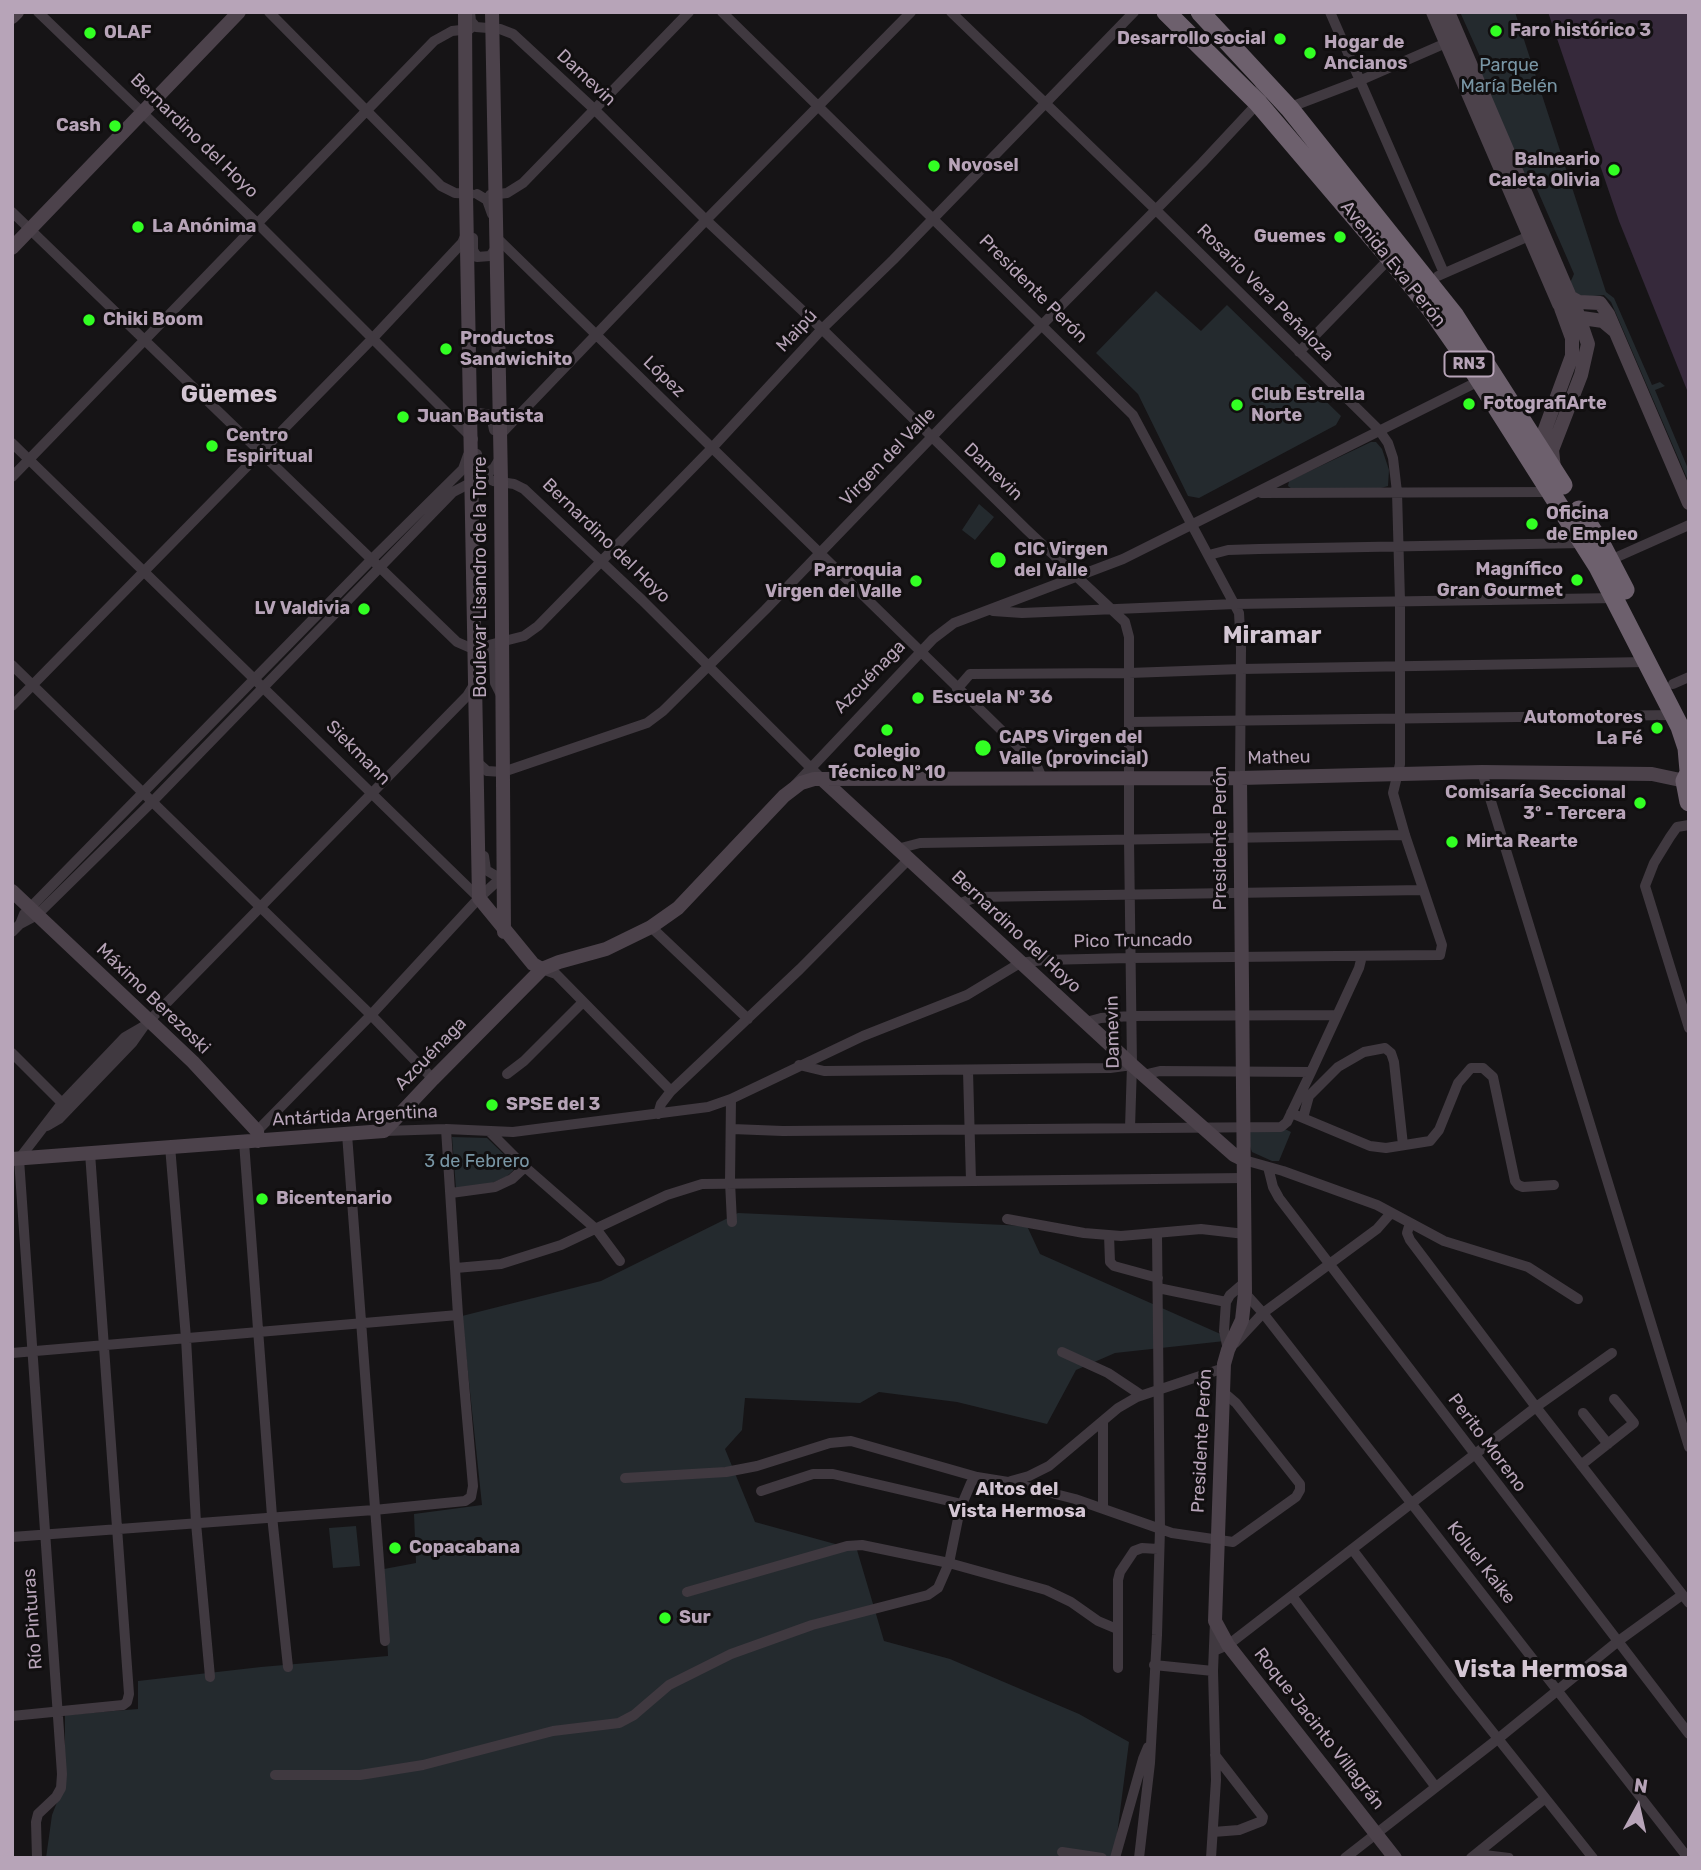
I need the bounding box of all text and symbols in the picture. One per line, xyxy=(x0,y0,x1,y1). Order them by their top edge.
place label: Faro histórico 3 xyxy=(1510,20,1651,42)
place label: OLAF xyxy=(104,22,152,44)
marker: Faro histórico 3 xyxy=(1488,23,1504,39)
marker: OLAF xyxy=(82,25,98,41)
place label: Desarrollo social xyxy=(1117,28,1266,50)
marker: Desarrollo social xyxy=(1272,31,1288,47)
place label: Hogar de Ancianos xyxy=(1324,32,1407,74)
street label: Damevin xyxy=(552,45,620,111)
marker: Hogar de Ancianos xyxy=(1302,45,1318,61)
park label: Parque María Belén xyxy=(1460,55,1558,98)
street label: Bernardino del Hoyo xyxy=(126,69,262,203)
place label: Cash xyxy=(56,115,101,137)
marker: Cash xyxy=(107,118,123,134)
place label: Balneario Caleta Olivia xyxy=(1488,149,1600,192)
place label: Novosel xyxy=(948,155,1019,177)
marker: Novosel xyxy=(926,158,942,174)
marker: Balneario Caleta Olivia xyxy=(1606,162,1622,178)
street label: Avenida Eva Perón xyxy=(1336,197,1450,331)
place label: La Anónima xyxy=(152,216,256,238)
marker: La Anónima xyxy=(130,219,146,235)
street label: Rosario Vera Peñaloza xyxy=(1192,220,1338,366)
place label: Guemes xyxy=(1254,226,1326,248)
marker: Guemes xyxy=(1332,229,1348,245)
street label: Presidente Perón xyxy=(974,230,1092,348)
street label: Maipú xyxy=(772,305,822,357)
place label: Chiki Boom xyxy=(103,309,203,331)
marker: Chiki Boom xyxy=(81,312,97,328)
place label: Productos Sandwichito xyxy=(460,328,573,370)
marker: Productos Sandwichito xyxy=(438,341,454,357)
street label: López xyxy=(638,352,690,402)
road number: RN3 xyxy=(1444,352,1494,376)
district label: Güemes xyxy=(181,381,277,409)
place label: Club Estrella Norte xyxy=(1251,384,1365,426)
place label: FotografiArte xyxy=(1483,393,1607,415)
marker: FotografiArte xyxy=(1461,396,1477,412)
marker: Club Estrella Norte xyxy=(1229,397,1245,413)
street label: Virgen del Valle xyxy=(836,403,940,511)
place label: Juan Bautista xyxy=(417,406,544,428)
marker: Juan Bautista xyxy=(395,409,411,425)
place label: Centro Espiritual xyxy=(226,425,313,467)
marker: Centro Espiritual xyxy=(204,438,220,454)
street label: Damevin xyxy=(959,439,1027,505)
street label: Boulevar Lisandro de la Torre xyxy=(470,456,492,698)
street label: Bernardino del Hoyo xyxy=(538,474,674,608)
place label: Oficina de Empleo xyxy=(1546,503,1638,546)
marker: Oficina de Empleo xyxy=(1524,516,1540,532)
place label: CIC Virgen del Valle xyxy=(1014,539,1108,582)
marker: CIC Virgen del Valle xyxy=(988,550,1008,570)
place label: Magnífico Gran Gourmet xyxy=(1437,559,1563,602)
place label: Parroquia Virgen del Valle xyxy=(765,560,902,602)
marker: Magnífico Gran Gourmet xyxy=(1569,572,1585,588)
marker: Parroquia Virgen del Valle xyxy=(908,573,924,589)
place label: LV Valdivia xyxy=(254,598,350,620)
marker: LV Valdivia xyxy=(356,601,372,617)
district label: Miramar xyxy=(1223,622,1321,650)
street label: Azcuénaga xyxy=(830,636,910,718)
place label: Escuela Nº 36 xyxy=(932,687,1053,709)
marker: Escuela Nº 36 xyxy=(910,690,926,706)
place label: Automotores La Fé xyxy=(1524,707,1643,750)
street label: Siekmann xyxy=(321,716,395,790)
marker: Automotores La Fé xyxy=(1649,720,1665,736)
marker: Colegio Técnico Nº 10 xyxy=(879,722,895,738)
place label: CAPS Virgen del Valle (provincial) xyxy=(999,727,1148,770)
marker: CAPS Virgen del Valle (provincial) xyxy=(973,738,993,758)
place label: Colegio Técnico Nº 10 xyxy=(828,741,946,784)
street label: Matheu xyxy=(1247,747,1311,769)
street label: Presidente Perón xyxy=(1210,766,1232,910)
place label: Comisaría Seccional 3º - Tercera xyxy=(1445,782,1626,824)
marker: Comisaría Seccional 3º - Tercera xyxy=(1632,795,1648,811)
place label: Mirta Rearte xyxy=(1466,831,1578,853)
marker: Mirta Rearte xyxy=(1444,834,1460,850)
street label: Bernardino del Hoyo xyxy=(947,866,1085,998)
street label: Pico Truncado xyxy=(1073,929,1193,953)
street label: Máximo Berezoski xyxy=(92,939,214,1059)
street label: Damevin xyxy=(1102,995,1124,1069)
street label: Azcuénaga xyxy=(391,1013,471,1095)
place label: SPSE del 3 xyxy=(506,1094,600,1116)
marker: SPSE del 3 xyxy=(484,1097,500,1113)
street label: Antártida Argentina xyxy=(272,1101,438,1131)
park label: 3 de Febrero xyxy=(424,1151,530,1173)
place label: Bicentenario xyxy=(276,1188,392,1210)
marker: Bicentenario xyxy=(254,1191,270,1207)
street label: Presidente Perón xyxy=(1187,1368,1217,1514)
street label: Perito Moreno xyxy=(1443,1390,1531,1496)
district label: Altos del Vista Hermosa xyxy=(948,1479,1086,1523)
street label: Koluel Kaike xyxy=(1442,1518,1520,1608)
place label: Copacabana xyxy=(409,1537,520,1559)
marker: Copacabana xyxy=(387,1540,403,1556)
street label: Río Pinturas xyxy=(19,1568,47,1670)
place label: Sur xyxy=(679,1607,711,1629)
marker: Sur xyxy=(657,1610,673,1626)
street label: Roque Jacinto Villagrán xyxy=(1249,1644,1389,1814)
district label: Vista Hermosa xyxy=(1454,1656,1628,1684)
north arrow xyxy=(1603,1772,1673,1842)
text: N xyxy=(1633,1773,1649,1798)

